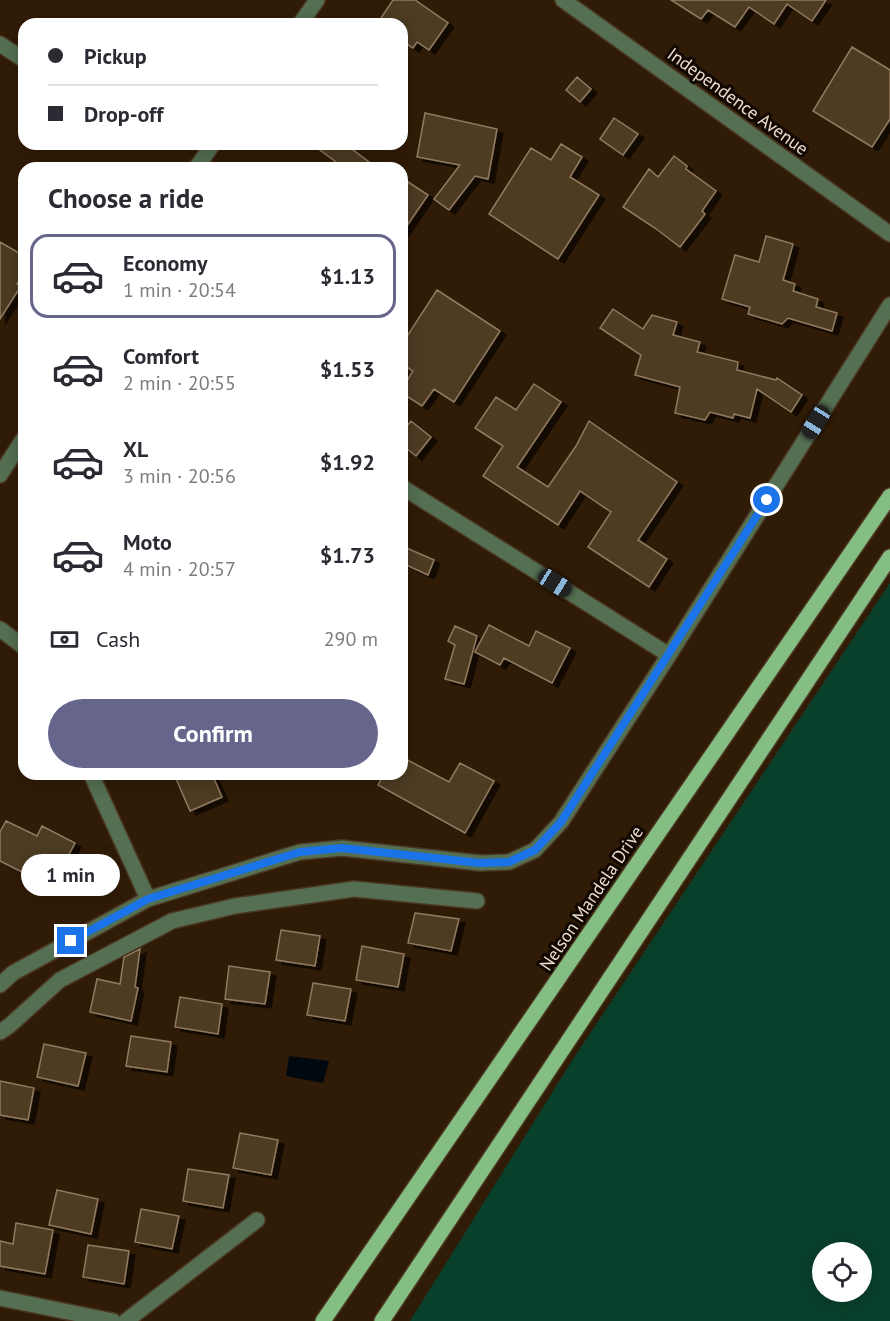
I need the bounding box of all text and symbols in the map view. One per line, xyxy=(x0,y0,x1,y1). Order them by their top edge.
text: Pickup xyxy=(84,42,147,70)
street label: Independence Avenue xyxy=(663,42,813,160)
text: Drop-off xyxy=(84,100,163,128)
text: Choose a ride xyxy=(48,181,204,215)
icon: car xyxy=(51,249,105,303)
text: Economy xyxy=(123,249,207,277)
text: $1.13 xyxy=(320,262,375,290)
text: 1 min · 20:54 xyxy=(123,277,236,303)
icon: car xyxy=(51,342,105,396)
text: Comfort xyxy=(123,342,199,370)
text: $1.53 xyxy=(320,355,375,383)
text: 2 min · 20:55 xyxy=(123,370,236,396)
car xyxy=(799,402,833,442)
icon: car xyxy=(51,435,105,489)
text: XL xyxy=(123,435,148,463)
text: $1.92 xyxy=(320,448,375,476)
text: 3 min · 20:56 xyxy=(123,463,236,489)
route start xyxy=(753,486,780,513)
icon: car xyxy=(51,528,105,582)
text: Moto xyxy=(123,528,172,556)
text: $1.73 xyxy=(320,541,375,569)
text: 4 min · 20:57 xyxy=(123,556,236,582)
car xyxy=(535,566,575,600)
icon: cash xyxy=(48,623,81,656)
text: Cash xyxy=(96,625,140,653)
text: 290 m xyxy=(324,626,378,652)
button: Confirm xyxy=(48,699,378,768)
street label: Nelson Mandela Drive xyxy=(534,821,648,975)
callout: 1 min xyxy=(22,854,121,896)
text: 1 min xyxy=(46,862,95,888)
route end xyxy=(57,927,84,954)
map controls xyxy=(812,1242,872,1302)
button: locate xyxy=(812,1242,872,1302)

